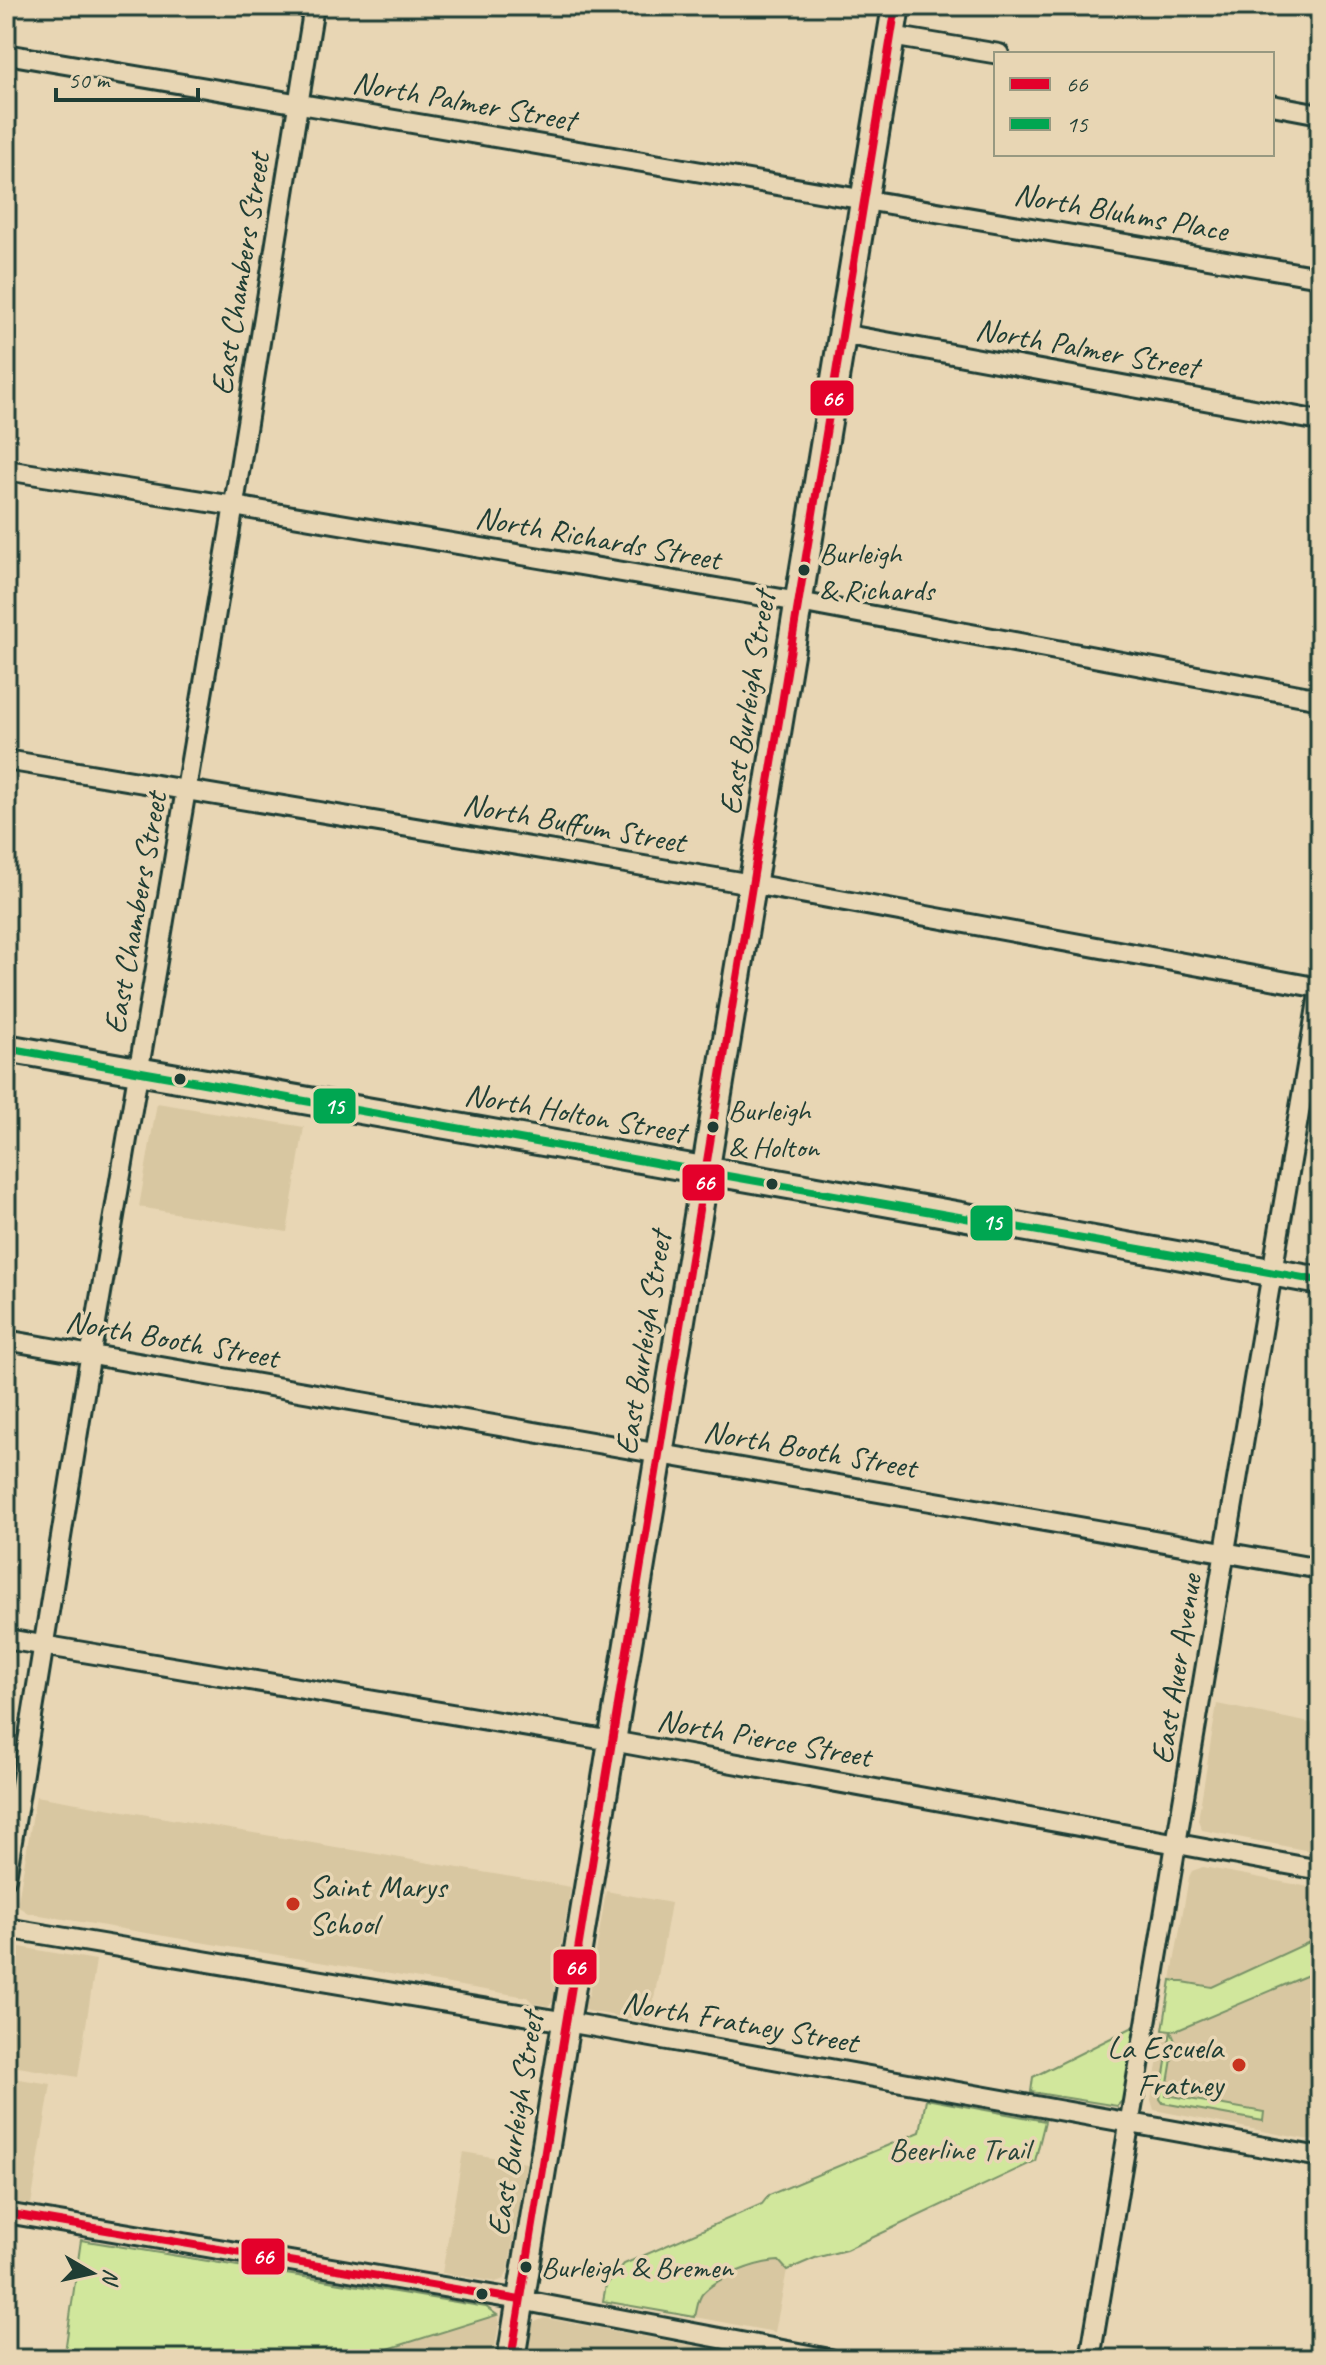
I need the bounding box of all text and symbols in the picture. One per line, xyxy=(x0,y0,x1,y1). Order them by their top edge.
scale bar xyxy=(56,52,198,102)
legend xyxy=(994,52,1274,156)
street label: North Palmer Street xyxy=(350,61,583,142)
text: 50 m xyxy=(68,65,111,95)
text: 66 xyxy=(1066,69,1089,99)
text: 15 xyxy=(1066,109,1089,139)
street label: East Chambers Street xyxy=(201,147,280,398)
street label: North Bluhms Place xyxy=(1011,173,1234,251)
street label: North Palmer Street xyxy=(973,308,1206,389)
line badge: 66 xyxy=(809,379,855,417)
text: 66 xyxy=(822,385,844,413)
street label: North Richards Street xyxy=(473,496,727,580)
place label: Burleigh & Richards xyxy=(819,534,937,609)
marker: Burleigh & Richards xyxy=(796,562,812,578)
street label: East Burleigh Street xyxy=(709,584,786,817)
street label: North Buffum Street xyxy=(460,783,692,863)
street label: East Chambers Street xyxy=(94,786,177,1037)
unlabelled marker xyxy=(172,1071,188,1087)
street label: North Holton Street xyxy=(461,1073,693,1153)
line badge: 15 xyxy=(312,1087,357,1125)
place label: Burleigh & Holton xyxy=(728,1091,820,1166)
text: 15 xyxy=(324,1093,346,1121)
marker: Burleigh & Holton xyxy=(705,1119,721,1135)
line badge: 66 xyxy=(681,1163,726,1202)
text: 66 xyxy=(694,1169,716,1197)
unlabelled marker xyxy=(764,1176,780,1192)
line badge: 15 xyxy=(969,1204,1014,1242)
text: 15 xyxy=(982,1209,1004,1237)
street label: East Burleigh Street xyxy=(605,1224,682,1457)
street label: North Booth Street xyxy=(63,1300,285,1378)
street label: North Booth Street xyxy=(701,1410,923,1488)
street label: East Auer Avenue xyxy=(1141,1569,1212,1767)
street label: North Pierce Street xyxy=(654,1699,877,1778)
place label: Saint Marys School xyxy=(309,1866,449,1944)
marker: Saint Marys School xyxy=(284,1895,302,1913)
line badge: 66 xyxy=(552,1948,598,1986)
text: 66 xyxy=(565,1954,587,1982)
street label: North Fratney Street xyxy=(619,1981,864,2063)
street label: East Burleigh Street xyxy=(477,2005,554,2238)
place label: La Escuela Fratney xyxy=(1107,2027,1226,2105)
marker: La Escuela Fratney xyxy=(1230,2056,1248,2074)
park label: Beerline Trail xyxy=(889,2129,1035,2170)
north arrow xyxy=(52,2233,132,2313)
line badge: 66 xyxy=(240,2237,286,2276)
text: 66 xyxy=(253,2243,275,2271)
place label: Burleigh & Bremen xyxy=(541,2248,734,2286)
marker: Burleigh & Bremen xyxy=(518,2259,534,2275)
text: N xyxy=(95,2267,126,2288)
unlabelled marker xyxy=(474,2286,490,2302)

